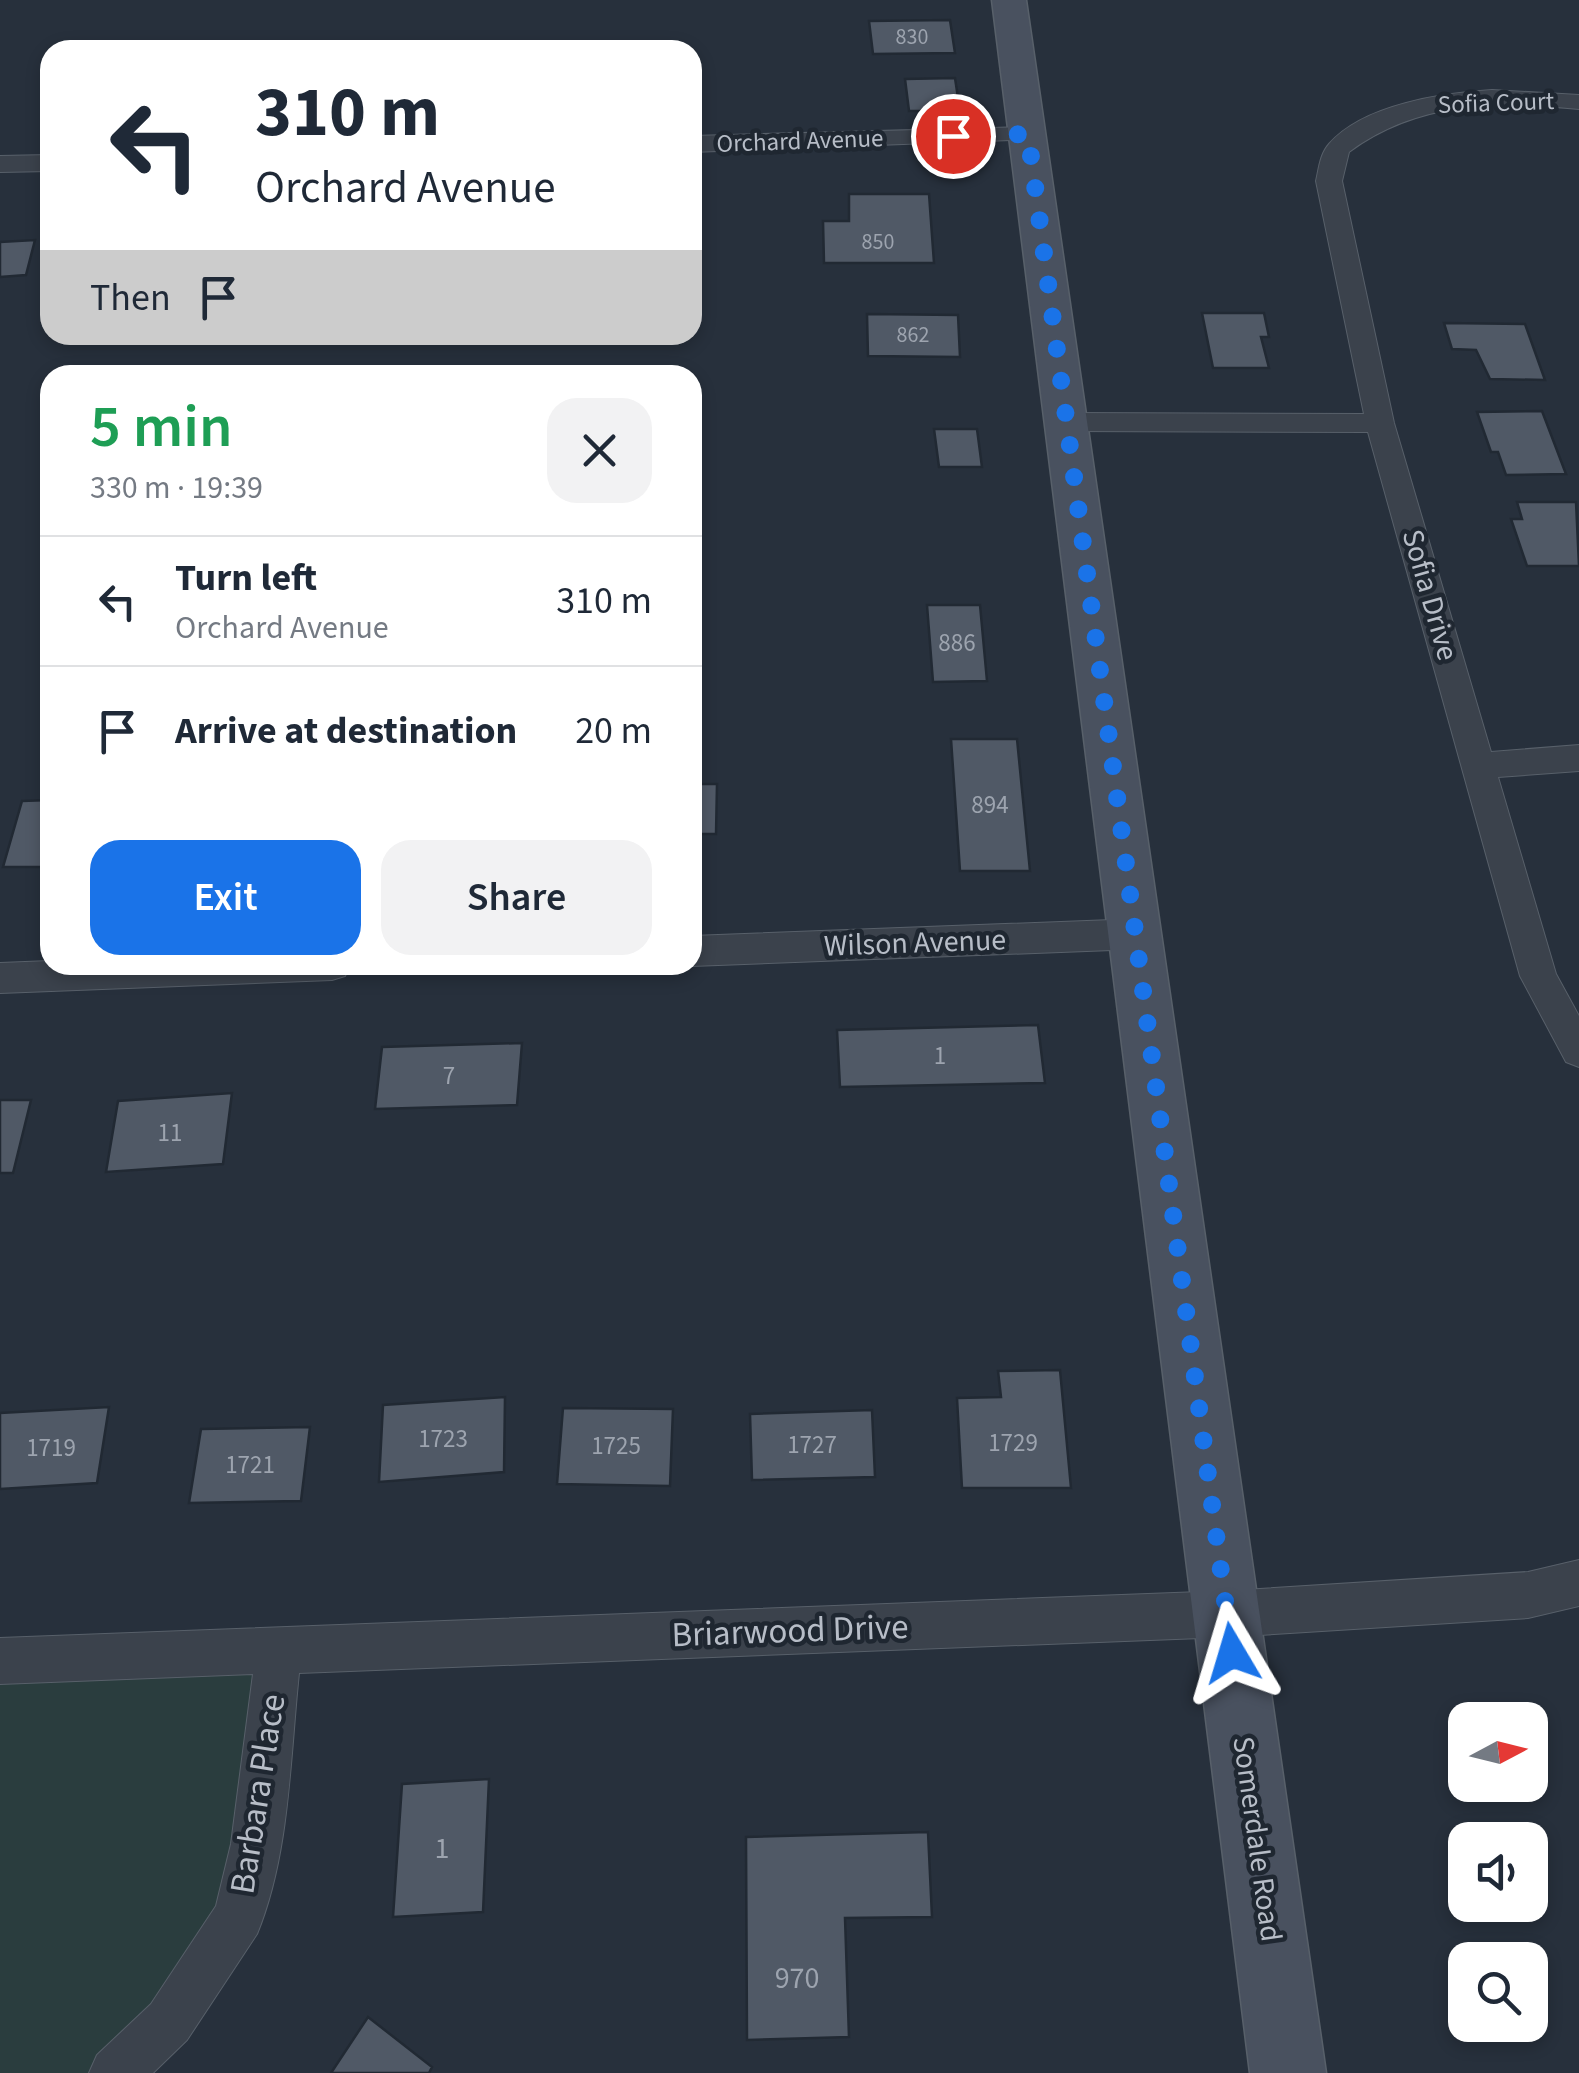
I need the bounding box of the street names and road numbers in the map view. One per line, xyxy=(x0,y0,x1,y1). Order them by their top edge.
street label: Sofia Court xyxy=(1437,83,1555,123)
street label: Orchard Avenue xyxy=(716,120,884,162)
street label: Sofia Drive xyxy=(1391,524,1469,666)
street label: Wilson Avenue xyxy=(823,918,1007,968)
street label: Briarwood Drive xyxy=(671,1602,909,1660)
street label: Barbara Place xyxy=(218,1690,298,1898)
street label: Somerdale Road xyxy=(1221,1734,1293,1944)

